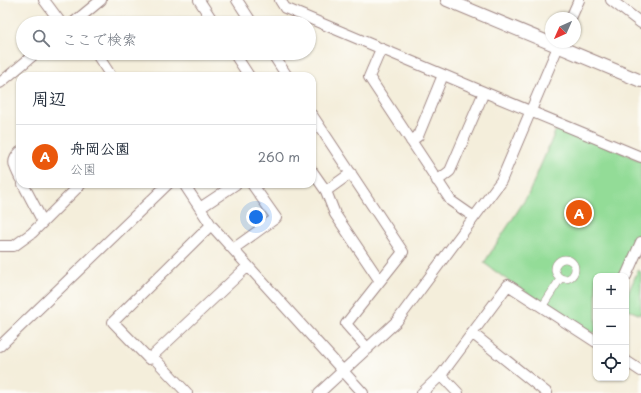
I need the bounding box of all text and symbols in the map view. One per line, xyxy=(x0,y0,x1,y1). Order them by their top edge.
north arrow xyxy=(545,12,581,48)
search box xyxy=(16,16,316,60)
icon: search xyxy=(30,27,52,49)
text: ここで検索 xyxy=(62,27,137,50)
text: 周辺 xyxy=(32,85,66,111)
text: 舟岡公園 xyxy=(70,136,130,159)
text: A xyxy=(40,147,50,166)
text: 260 m xyxy=(258,147,300,166)
text: 公園 xyxy=(70,159,96,178)
pin: A xyxy=(566,198,592,228)
your location xyxy=(246,207,266,227)
map controls xyxy=(593,273,629,381)
button: + xyxy=(593,273,629,309)
button: − xyxy=(593,309,629,345)
button: locate xyxy=(593,345,629,381)

